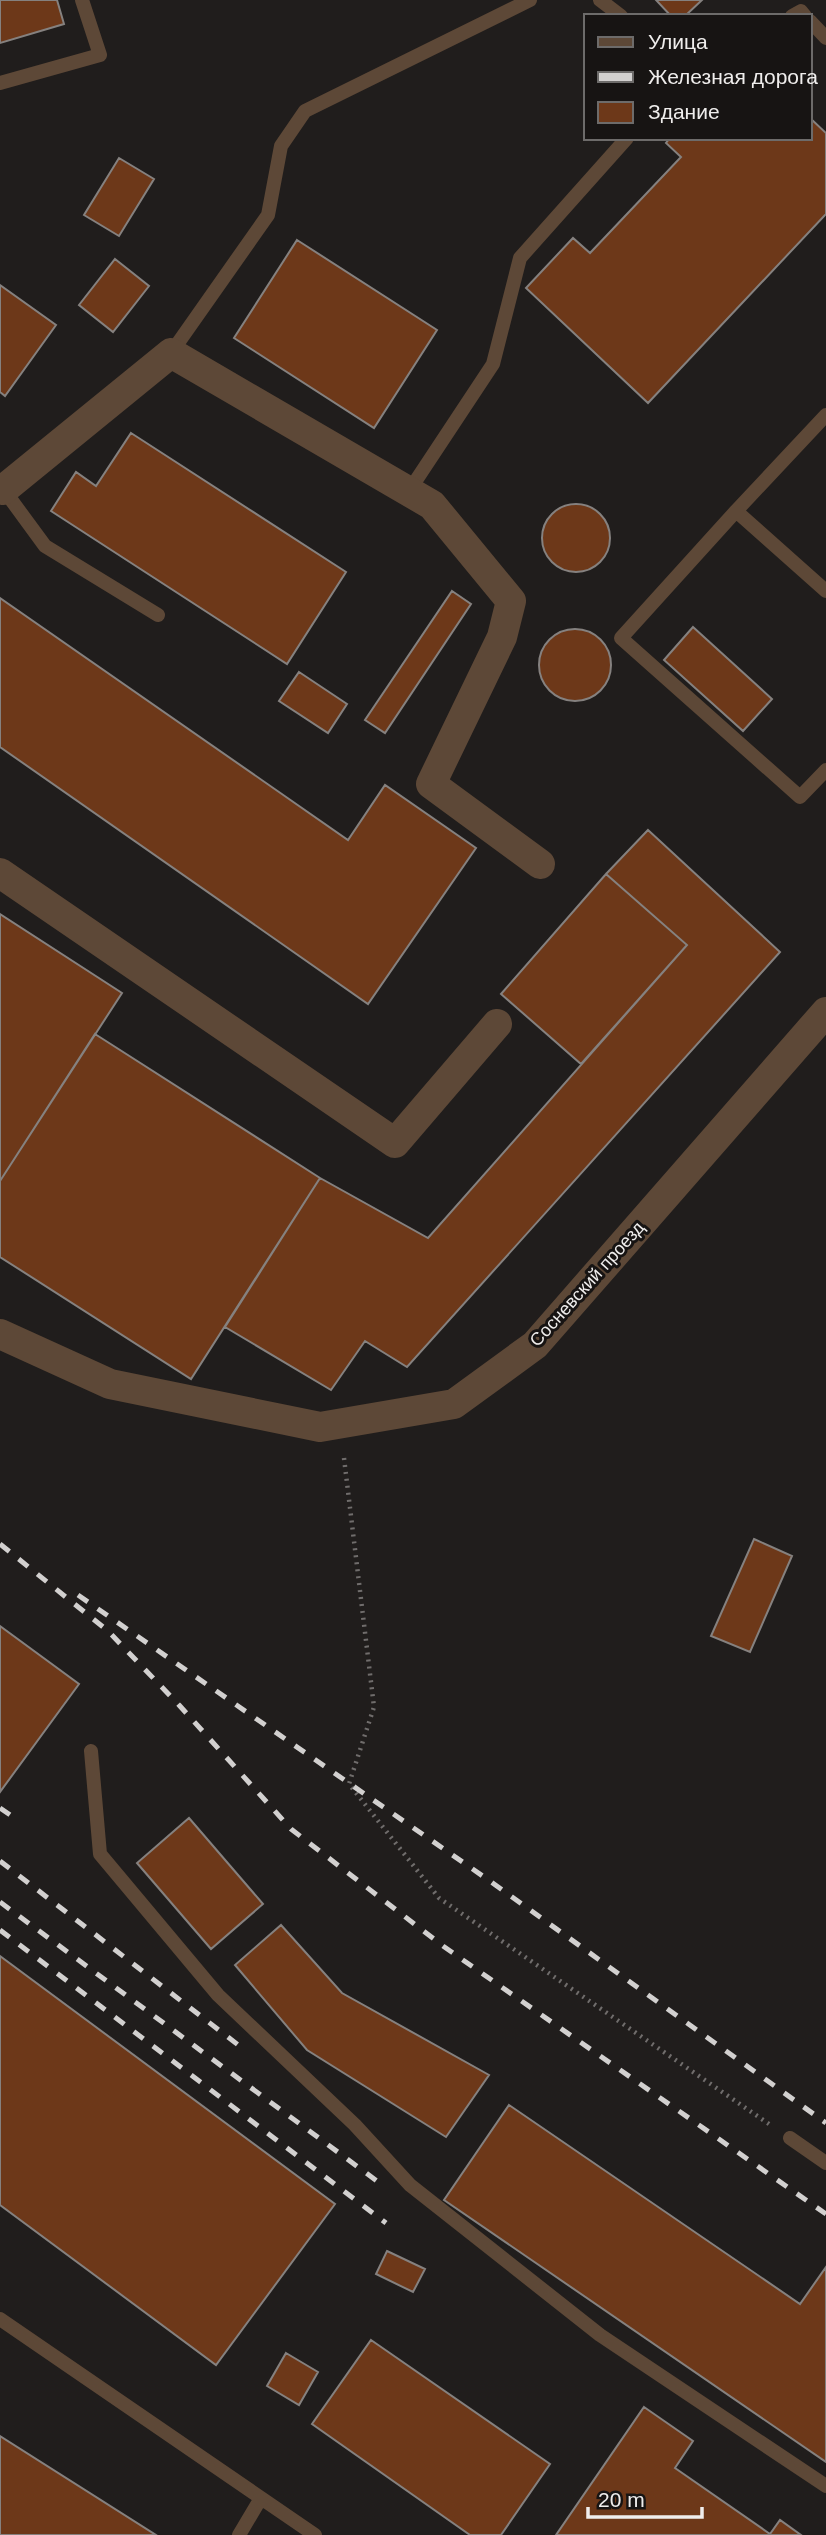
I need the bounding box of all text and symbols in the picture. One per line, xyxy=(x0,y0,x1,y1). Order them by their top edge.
legend xyxy=(584,14,812,140)
text: Улица xyxy=(648,30,708,53)
text: Железная дорога xyxy=(648,65,818,88)
text: Здание xyxy=(648,100,720,123)
street label: Сосневский проезд xyxy=(526,1217,649,1351)
scale bar xyxy=(588,2476,702,2520)
text: 20 m xyxy=(598,2488,645,2511)

